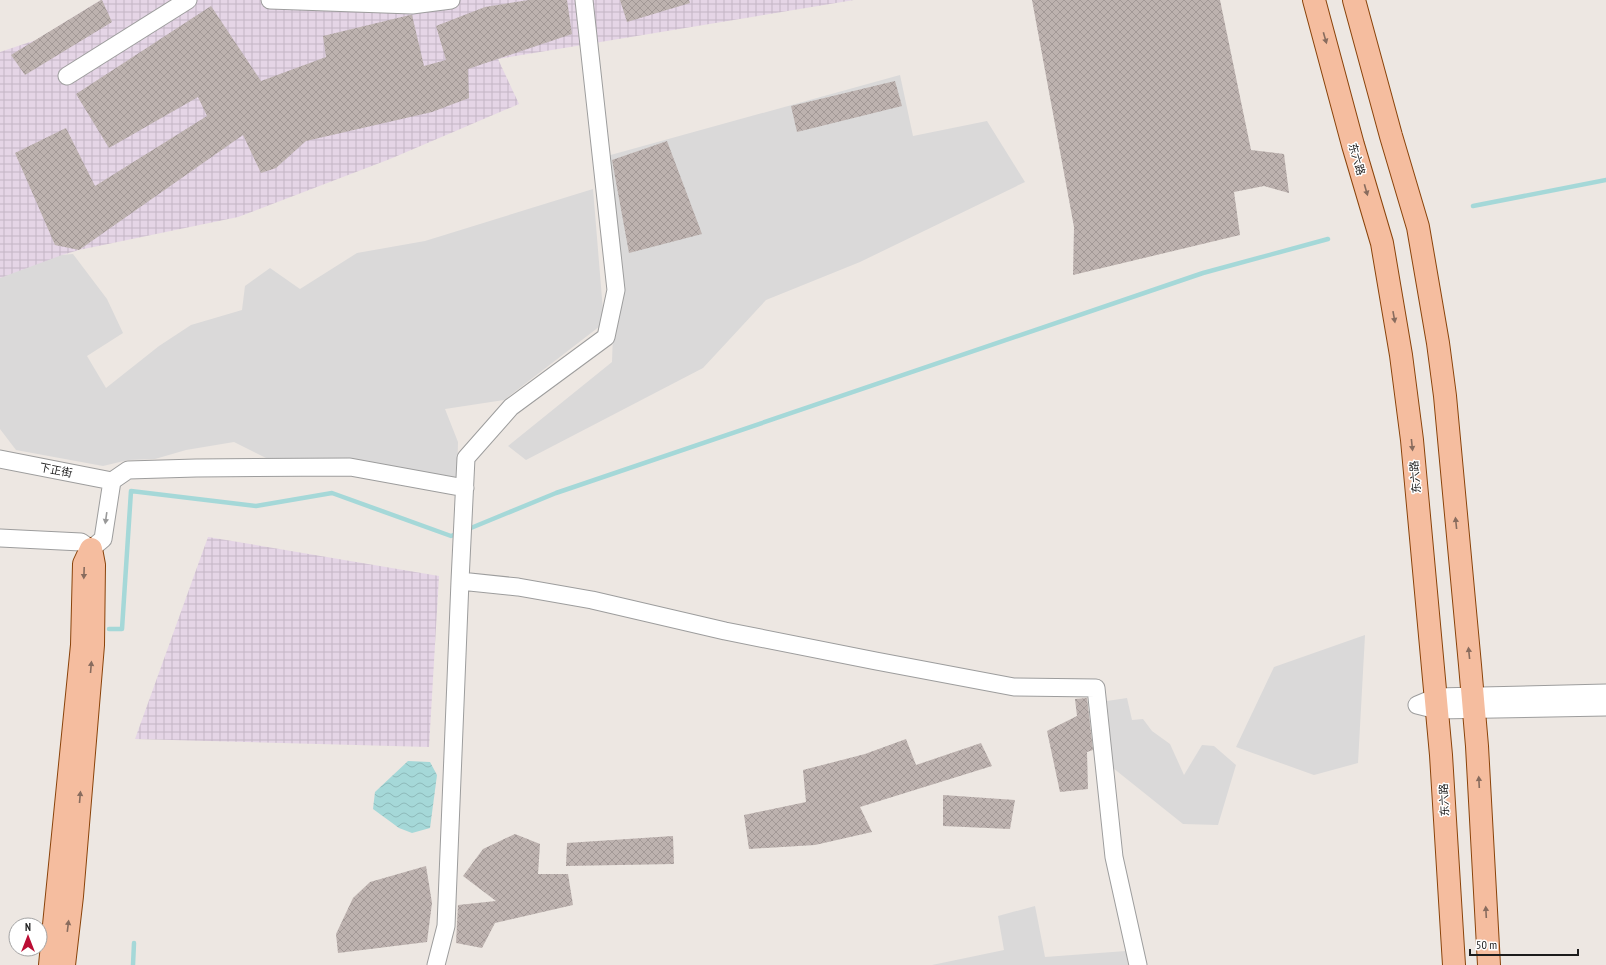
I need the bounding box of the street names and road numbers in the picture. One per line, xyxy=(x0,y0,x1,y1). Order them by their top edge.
street label: 东六路 xyxy=(1346,141,1368,177)
street label: 下正街 xyxy=(38,460,74,480)
street label: 东六路 xyxy=(1407,460,1423,494)
street label: 东六路 xyxy=(1436,783,1452,817)

